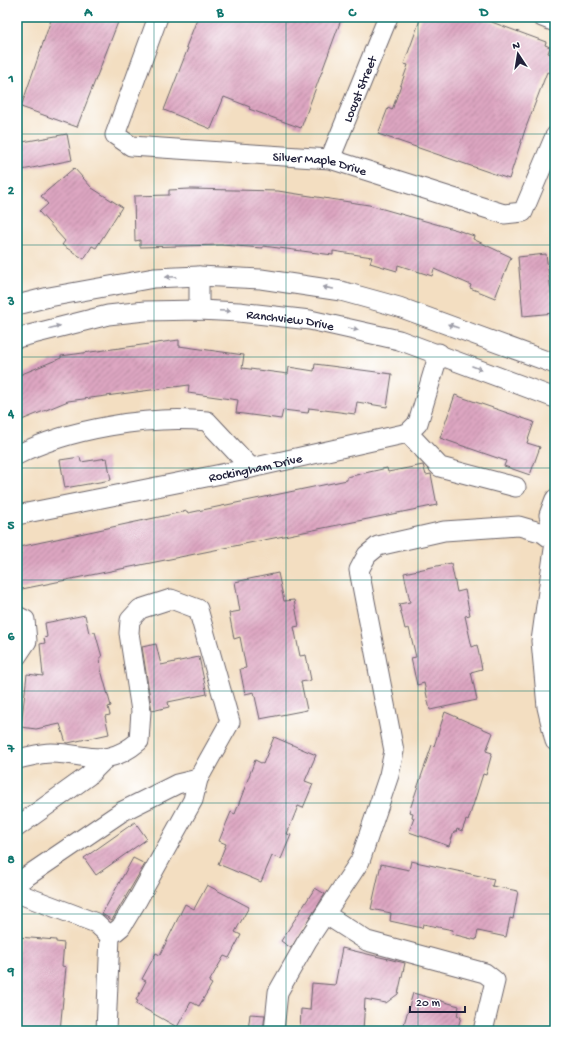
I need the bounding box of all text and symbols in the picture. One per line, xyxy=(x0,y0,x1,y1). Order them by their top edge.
text: A xyxy=(83,6,93,21)
text: B xyxy=(216,6,225,21)
text: C xyxy=(347,6,357,21)
text: D xyxy=(479,6,489,21)
north arrow xyxy=(498,34,538,74)
text: N xyxy=(512,40,521,53)
street label: Locust Street xyxy=(341,53,382,125)
text: 1 xyxy=(7,72,14,87)
street label: Silver Maple Drive xyxy=(272,150,368,180)
text: 2 xyxy=(8,184,15,199)
one-way arrow xyxy=(164,274,177,280)
one-way arrow xyxy=(322,285,335,291)
text: 3 xyxy=(7,295,15,310)
one-way arrow xyxy=(219,308,232,314)
street label: Ranchview Drive xyxy=(245,308,335,335)
one-way arrow xyxy=(446,323,458,329)
one-way arrow xyxy=(48,324,61,330)
one-way arrow xyxy=(347,327,359,333)
one-way arrow xyxy=(472,365,484,371)
text: 4 xyxy=(7,407,15,422)
street label: Rockingham Drive xyxy=(208,452,304,486)
text: 5 xyxy=(8,519,15,534)
text: 6 xyxy=(8,630,15,645)
text: 7 xyxy=(7,742,16,757)
text: 8 xyxy=(7,853,15,868)
text: 9 xyxy=(7,965,15,980)
scale bar xyxy=(410,988,465,1014)
text: 20 m xyxy=(416,997,441,1011)

